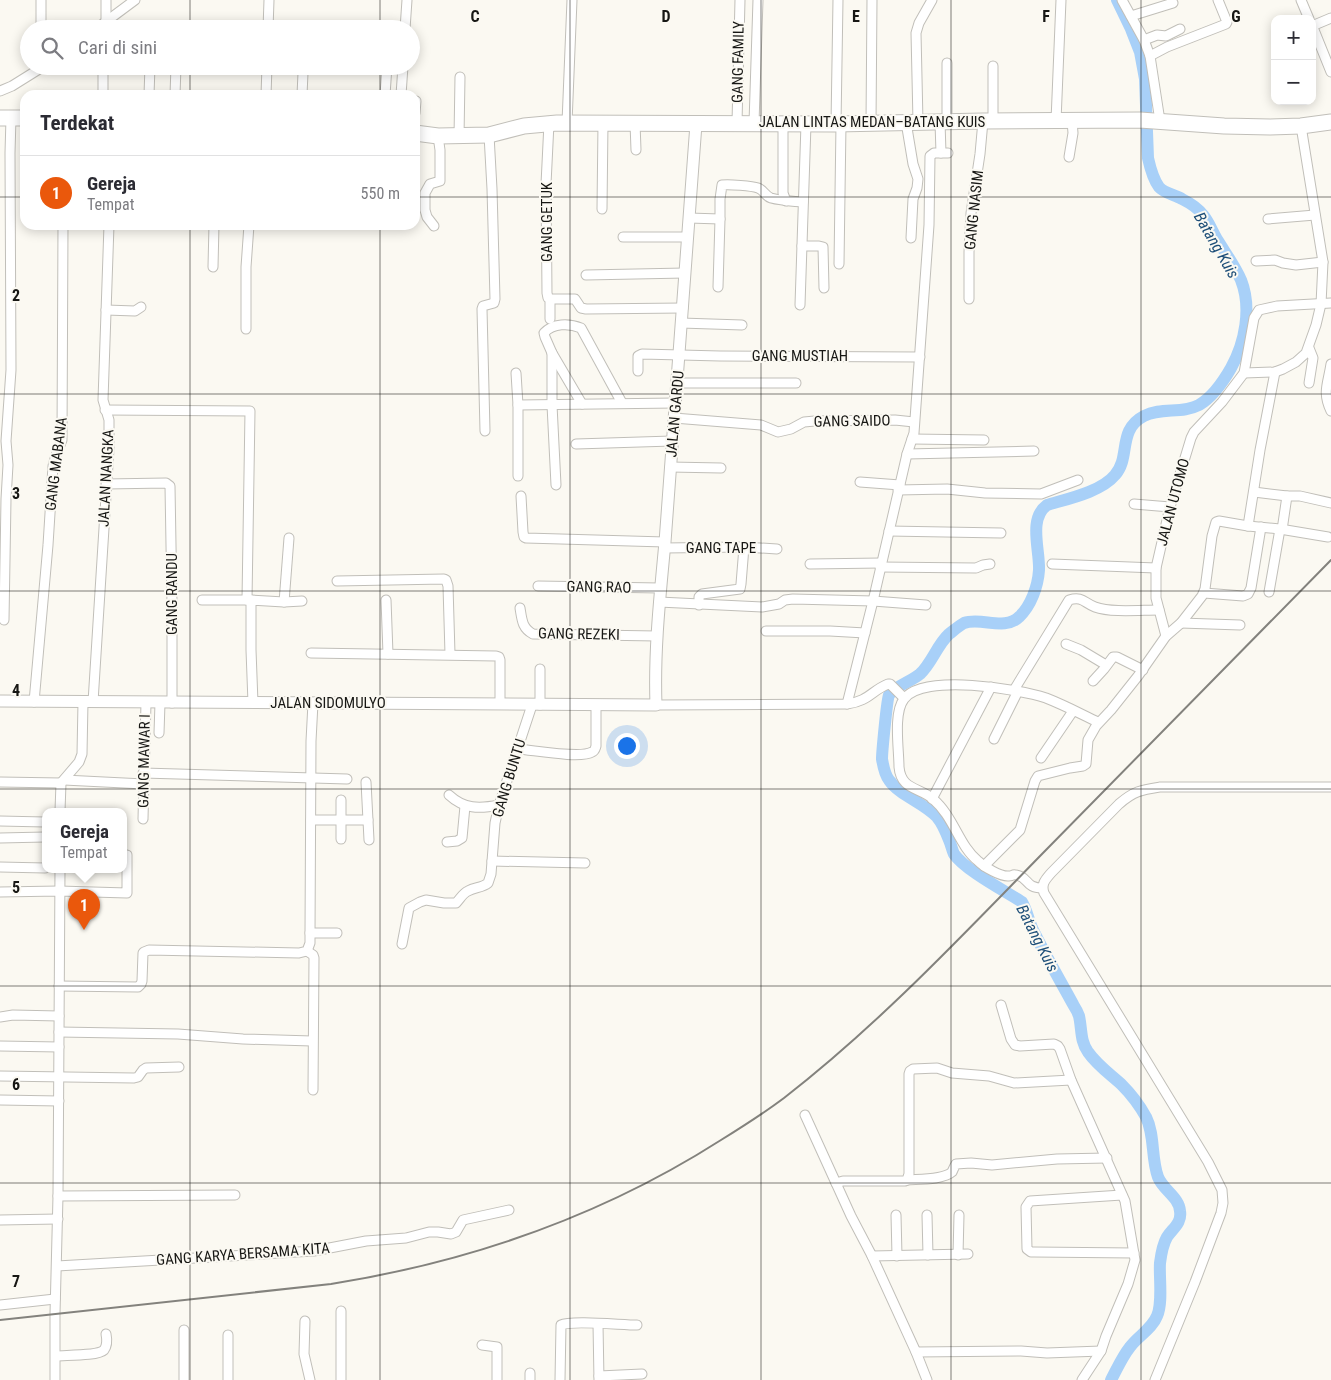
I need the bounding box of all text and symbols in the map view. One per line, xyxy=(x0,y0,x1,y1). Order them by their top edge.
text: C xyxy=(470,7,480,26)
text: D xyxy=(661,7,671,26)
text: E xyxy=(852,7,860,26)
text: F xyxy=(1042,7,1050,26)
text: G xyxy=(1231,7,1241,26)
map controls xyxy=(1271,15,1316,105)
button: + xyxy=(1271,15,1316,60)
search box xyxy=(20,20,420,75)
street label: GANG FAMILY xyxy=(728,21,748,103)
icon: search xyxy=(38,34,66,62)
text: Cari di sini xyxy=(78,36,157,59)
button: − xyxy=(1271,60,1316,105)
text: Terdekat xyxy=(40,111,114,135)
street label: JALAN LINTAS MEDAN–BATANG KUIS xyxy=(759,113,986,131)
street label: GANG NASIM xyxy=(961,169,987,251)
text: Gereja xyxy=(87,172,136,195)
street label: GANG GETUK xyxy=(538,181,556,262)
text: 1 xyxy=(52,184,60,203)
text: 550 m xyxy=(361,184,400,203)
text: Tempat xyxy=(87,195,134,214)
water label: Batang Kuis xyxy=(1190,209,1243,282)
text: 2 xyxy=(12,286,20,305)
street label: GANG MUSTIAH xyxy=(752,347,848,365)
street label: JALAN GARDU xyxy=(662,370,688,458)
street label: GANG SAIDO xyxy=(813,411,891,431)
street label: GANG MABANA xyxy=(41,416,71,512)
street label: JALAN NANGKA xyxy=(94,429,118,527)
street label: JALAN UTOMO xyxy=(1153,456,1193,548)
text: 3 xyxy=(12,484,20,503)
street label: GANG TAPE xyxy=(686,539,756,557)
street label: GANG RANDU xyxy=(163,553,181,635)
street label: GANG RAO xyxy=(567,577,631,597)
street label: GANG REZEKI xyxy=(538,624,620,644)
text: 4 xyxy=(12,681,20,700)
street label: JALAN SIDOMULYO xyxy=(270,694,386,712)
street label: GANG MAWAR I xyxy=(134,714,154,808)
your location xyxy=(614,733,640,759)
street label: GANG BUNTU xyxy=(489,737,529,819)
popup xyxy=(42,808,127,873)
text: Gereja xyxy=(60,820,109,843)
text: Tempat xyxy=(60,843,107,862)
text: 5 xyxy=(12,878,20,897)
pin: 1 xyxy=(68,889,100,930)
water label: Batang Kuis xyxy=(1012,901,1063,975)
text: 6 xyxy=(12,1075,20,1094)
street label: GANG KARYA BERSAMA KITA xyxy=(156,1239,331,1269)
text: 7 xyxy=(12,1272,20,1291)

